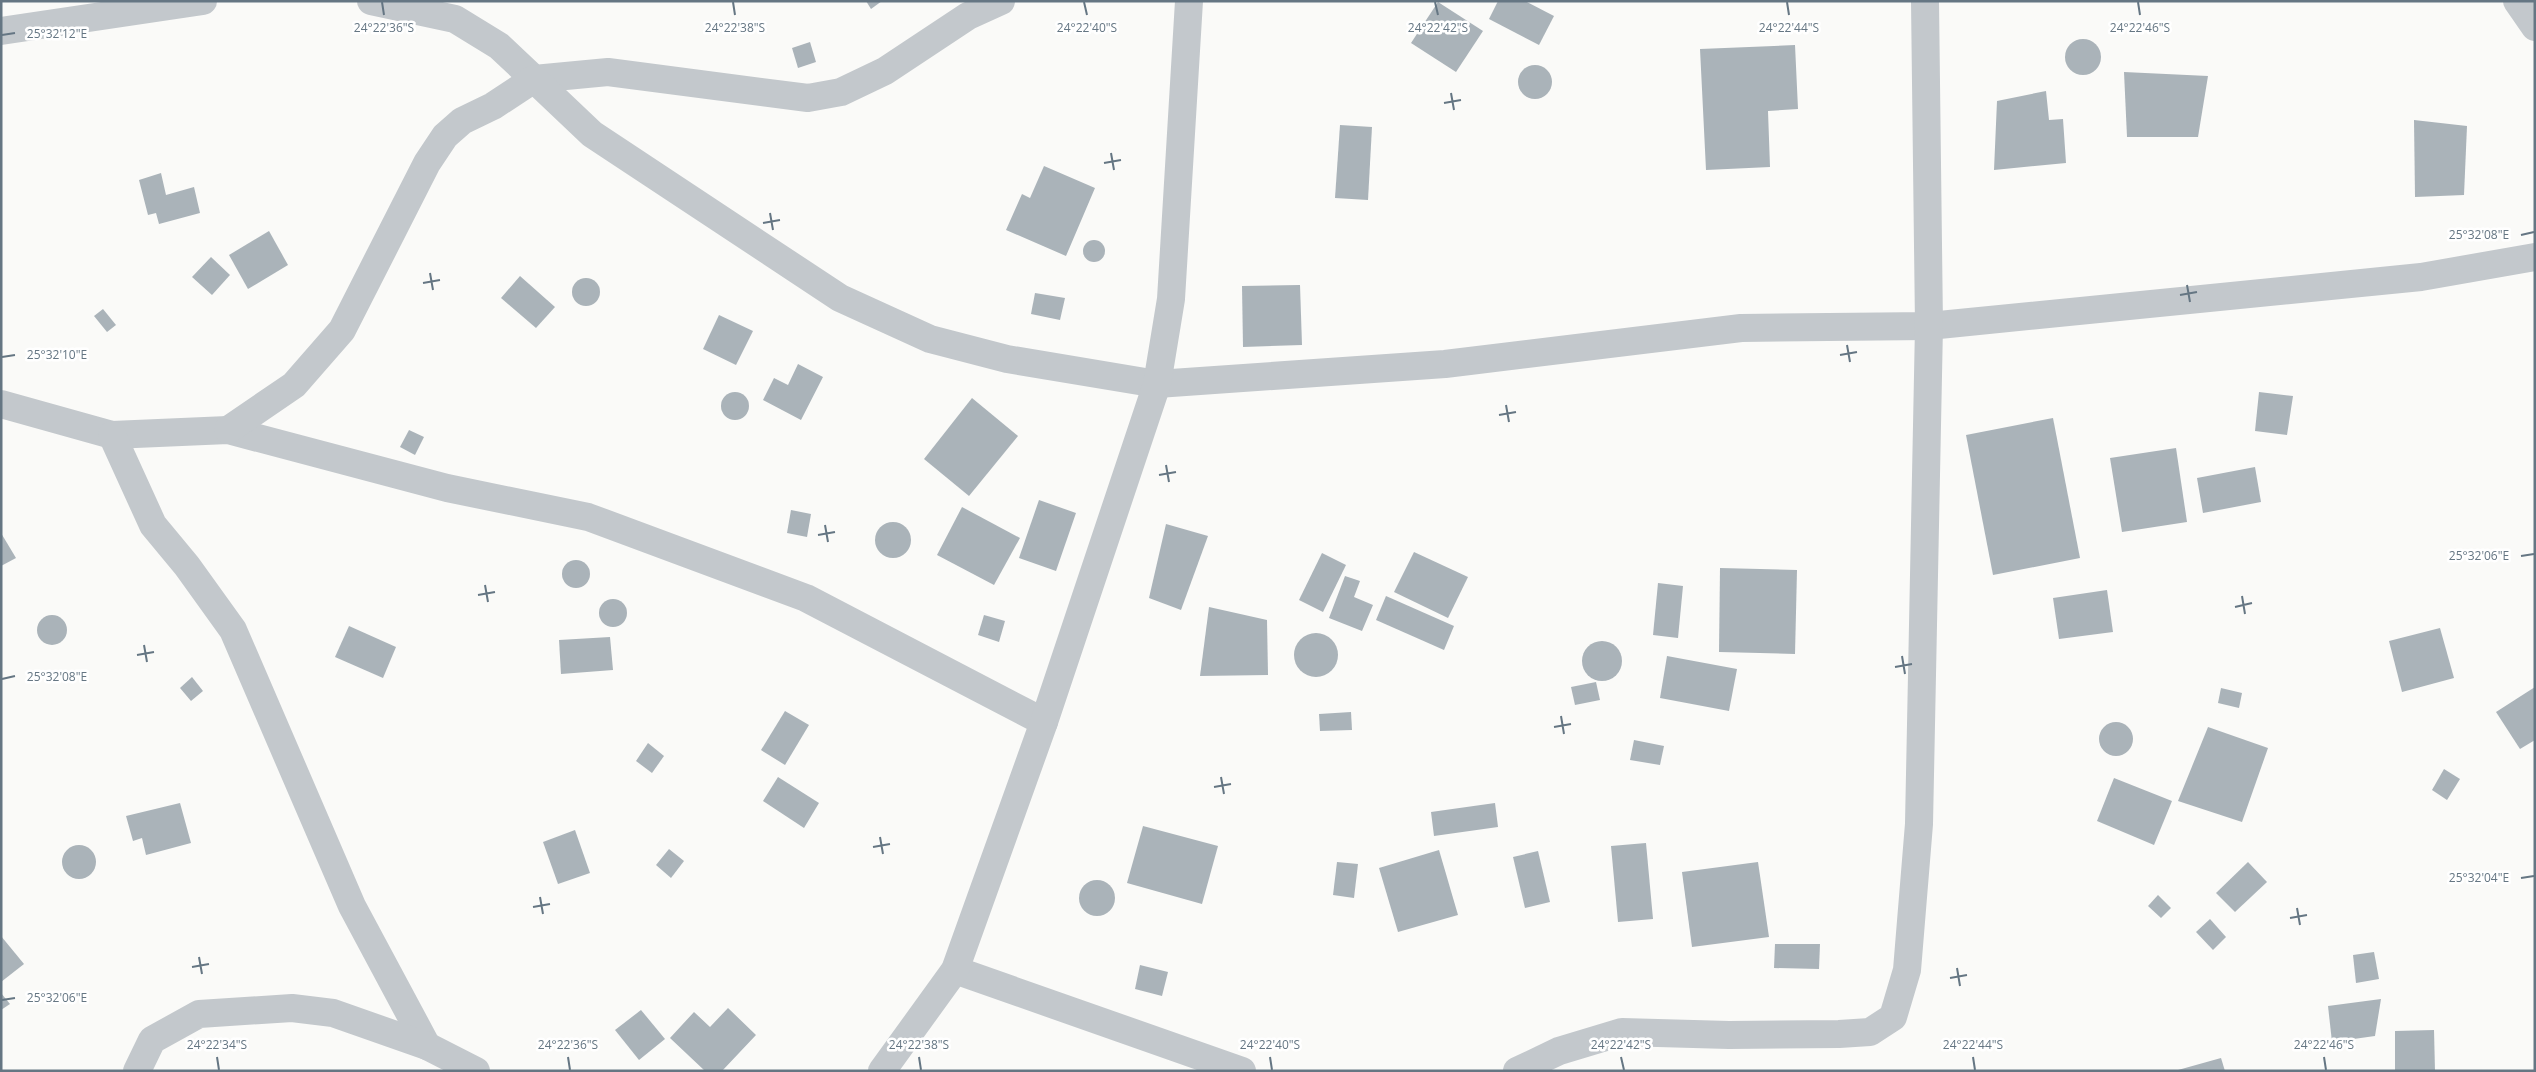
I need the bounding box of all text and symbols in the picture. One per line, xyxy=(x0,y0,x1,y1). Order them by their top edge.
text: 24°22'36"S xyxy=(354,19,414,36)
text: 24°22'38"S xyxy=(705,19,765,36)
text: 24°22'40"S xyxy=(1057,19,1117,36)
text: 24°22'42"S xyxy=(1408,19,1468,36)
text: 24°22'44"S xyxy=(1759,19,1819,36)
text: 24°22'46"S xyxy=(2110,19,2170,36)
text: 25°32'12"E xyxy=(27,25,87,42)
text: 25°32'08"E xyxy=(2449,226,2509,243)
text: 25°32'10"E xyxy=(27,346,87,363)
text: 25°32'06"E xyxy=(2449,547,2509,564)
text: 25°32'08"E xyxy=(27,668,87,685)
text: 25°32'04"E xyxy=(2449,869,2509,886)
text: 25°32'06"E xyxy=(27,989,87,1006)
text: 24°22'34"S xyxy=(187,1036,247,1053)
text: 24°22'36"S xyxy=(538,1036,598,1053)
text: 24°22'38"S xyxy=(889,1036,949,1053)
text: 24°22'40"S xyxy=(1240,1036,1300,1053)
text: 24°22'42"S xyxy=(1591,1036,1651,1053)
text: 24°22'44"S xyxy=(1943,1036,2003,1053)
text: 24°22'46"S xyxy=(2294,1036,2354,1053)

